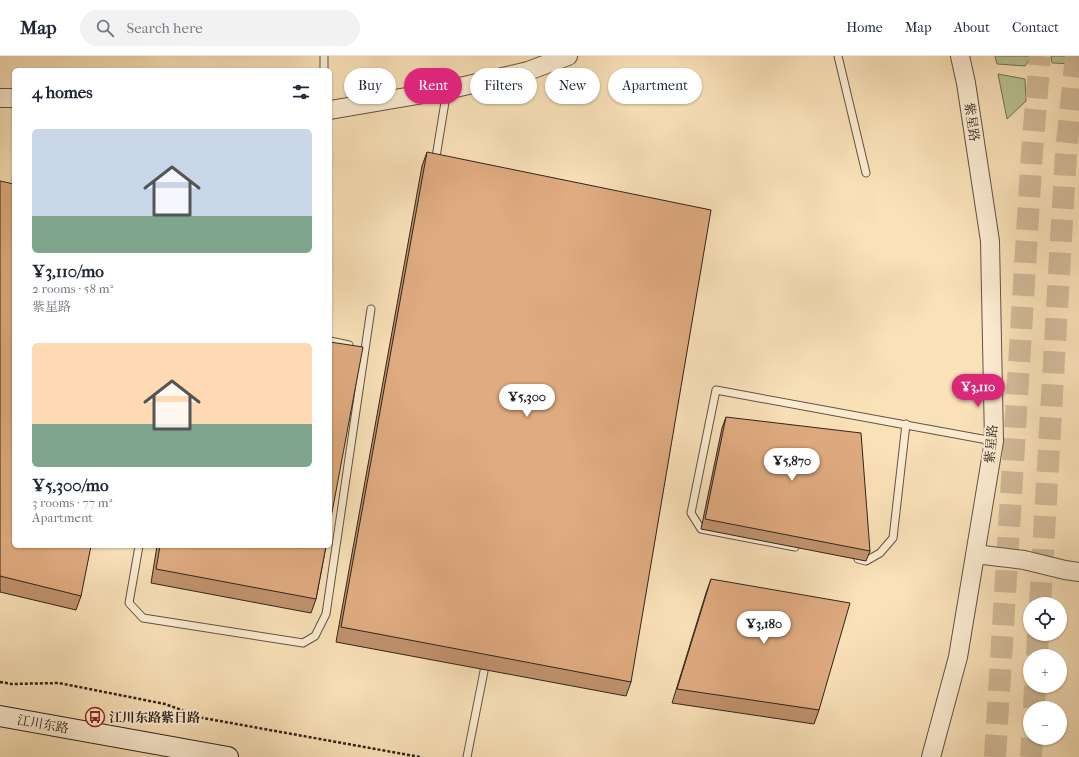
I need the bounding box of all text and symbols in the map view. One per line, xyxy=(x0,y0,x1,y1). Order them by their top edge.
search box xyxy=(80,10,360,46)
text: Map xyxy=(20,17,56,39)
icon: search xyxy=(94,17,116,39)
text: Search here xyxy=(126,19,203,37)
text: Home xyxy=(846,19,883,36)
text: Map xyxy=(905,19,932,36)
text: About xyxy=(954,19,990,36)
text: Contact xyxy=(1012,19,1059,36)
chip: Buy xyxy=(344,68,396,104)
chip: Rent xyxy=(404,68,462,104)
chip: Filters xyxy=(470,68,537,104)
chip: New xyxy=(545,68,600,104)
chip: Apartment xyxy=(608,68,702,104)
icon: filters xyxy=(290,81,312,103)
text: 4 homes xyxy=(32,82,92,102)
street label: 紫星路 xyxy=(962,102,982,142)
icon: home xyxy=(136,155,208,227)
text: ¥3,110/mo xyxy=(32,261,104,281)
text: 2 rooms · 58 m² xyxy=(32,281,113,296)
text: 紫星路 xyxy=(32,299,71,314)
icon: home xyxy=(136,369,208,441)
pin: ¥3,110 xyxy=(945,374,1011,408)
text: ¥3,110 xyxy=(961,379,995,394)
pin: ¥5,300 xyxy=(494,384,560,418)
text: ¥5,300 xyxy=(508,389,546,404)
street label: 紫星路 xyxy=(982,424,1000,464)
pin: ¥5,870 xyxy=(759,448,825,482)
text: ¥5,870 xyxy=(773,453,811,468)
text: ¥5,300/mo xyxy=(32,475,109,495)
text: 3 rooms · 77 m² xyxy=(32,495,112,510)
text: Apartment xyxy=(32,510,93,525)
map controls xyxy=(1023,597,1067,745)
button: locate xyxy=(1023,597,1067,641)
pin: ¥3,180 xyxy=(731,611,797,645)
text: ¥3,180 xyxy=(746,616,782,631)
button: + xyxy=(1023,649,1067,693)
button: − xyxy=(1023,701,1067,745)
bus stop icon: 江川东路紫日路 xyxy=(84,706,106,728)
place label: 江川东路紫日路 xyxy=(109,710,200,725)
street label: 江川东路 xyxy=(16,712,70,736)

